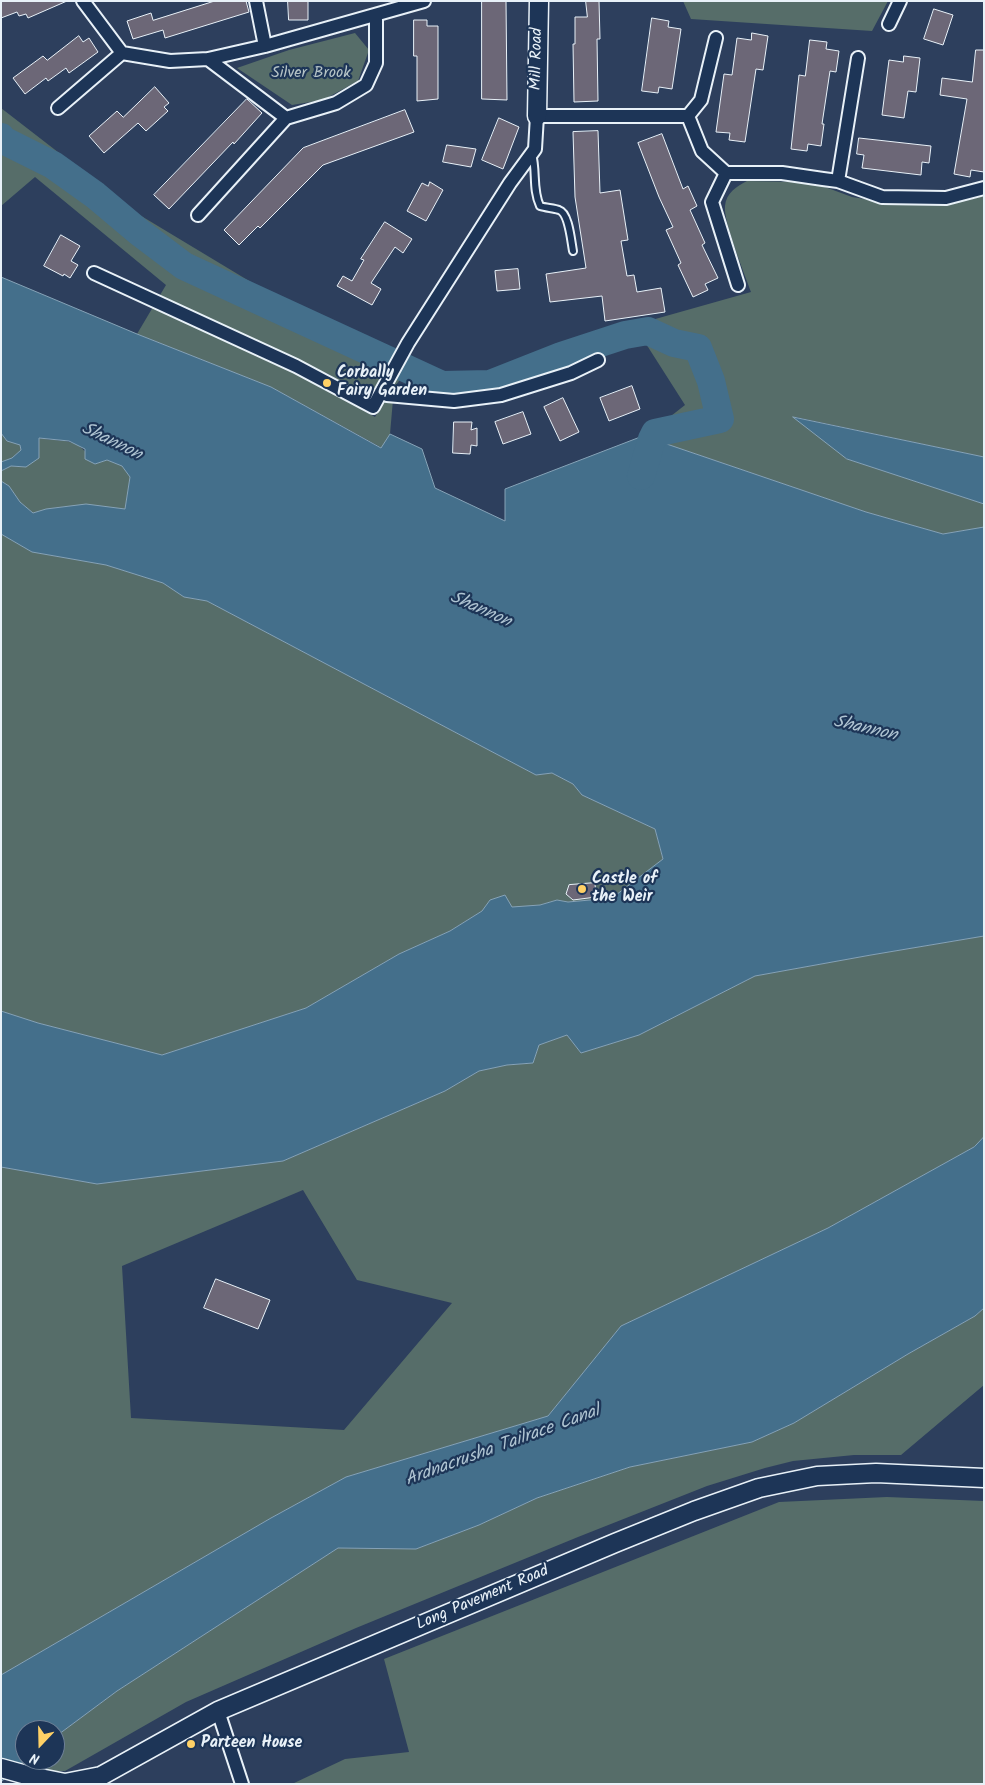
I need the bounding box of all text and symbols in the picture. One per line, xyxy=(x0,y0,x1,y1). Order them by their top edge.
street label: Mill Road xyxy=(528,27,548,91)
park label: Silver Brook xyxy=(271,64,351,84)
place label: Corbally Fairy Garden xyxy=(337,364,427,402)
marker: Corbally Fairy Garden xyxy=(321,377,333,389)
water label: Shannon xyxy=(77,419,145,467)
water label: Shannon xyxy=(446,588,514,634)
water label: Shannon xyxy=(831,712,899,748)
place label: Castle of the Weir xyxy=(592,870,657,908)
marker: Castle of the Weir xyxy=(576,883,588,895)
water label: Ardnacrusha Tailrace Canal xyxy=(403,1402,603,1492)
street label: Long Pavement Road xyxy=(414,1562,552,1636)
north arrow xyxy=(15,1720,65,1770)
place label: Parteen House xyxy=(201,1734,302,1754)
marker: Parteen House xyxy=(185,1738,197,1750)
text: N xyxy=(27,1746,43,1770)

